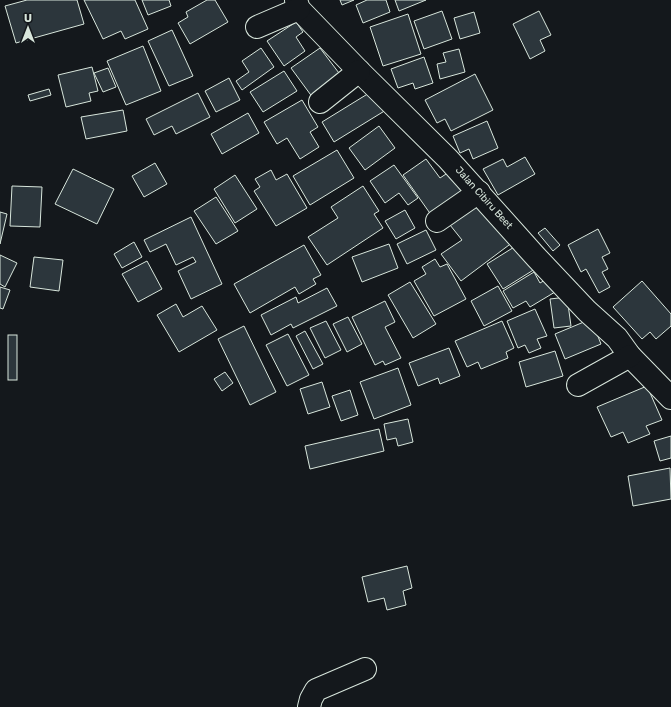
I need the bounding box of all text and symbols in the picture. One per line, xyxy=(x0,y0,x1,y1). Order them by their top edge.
north arrow xyxy=(8,8,48,48)
text: U xyxy=(24,12,32,25)
street label: Jalan Cibiru Beet xyxy=(453,164,515,232)

